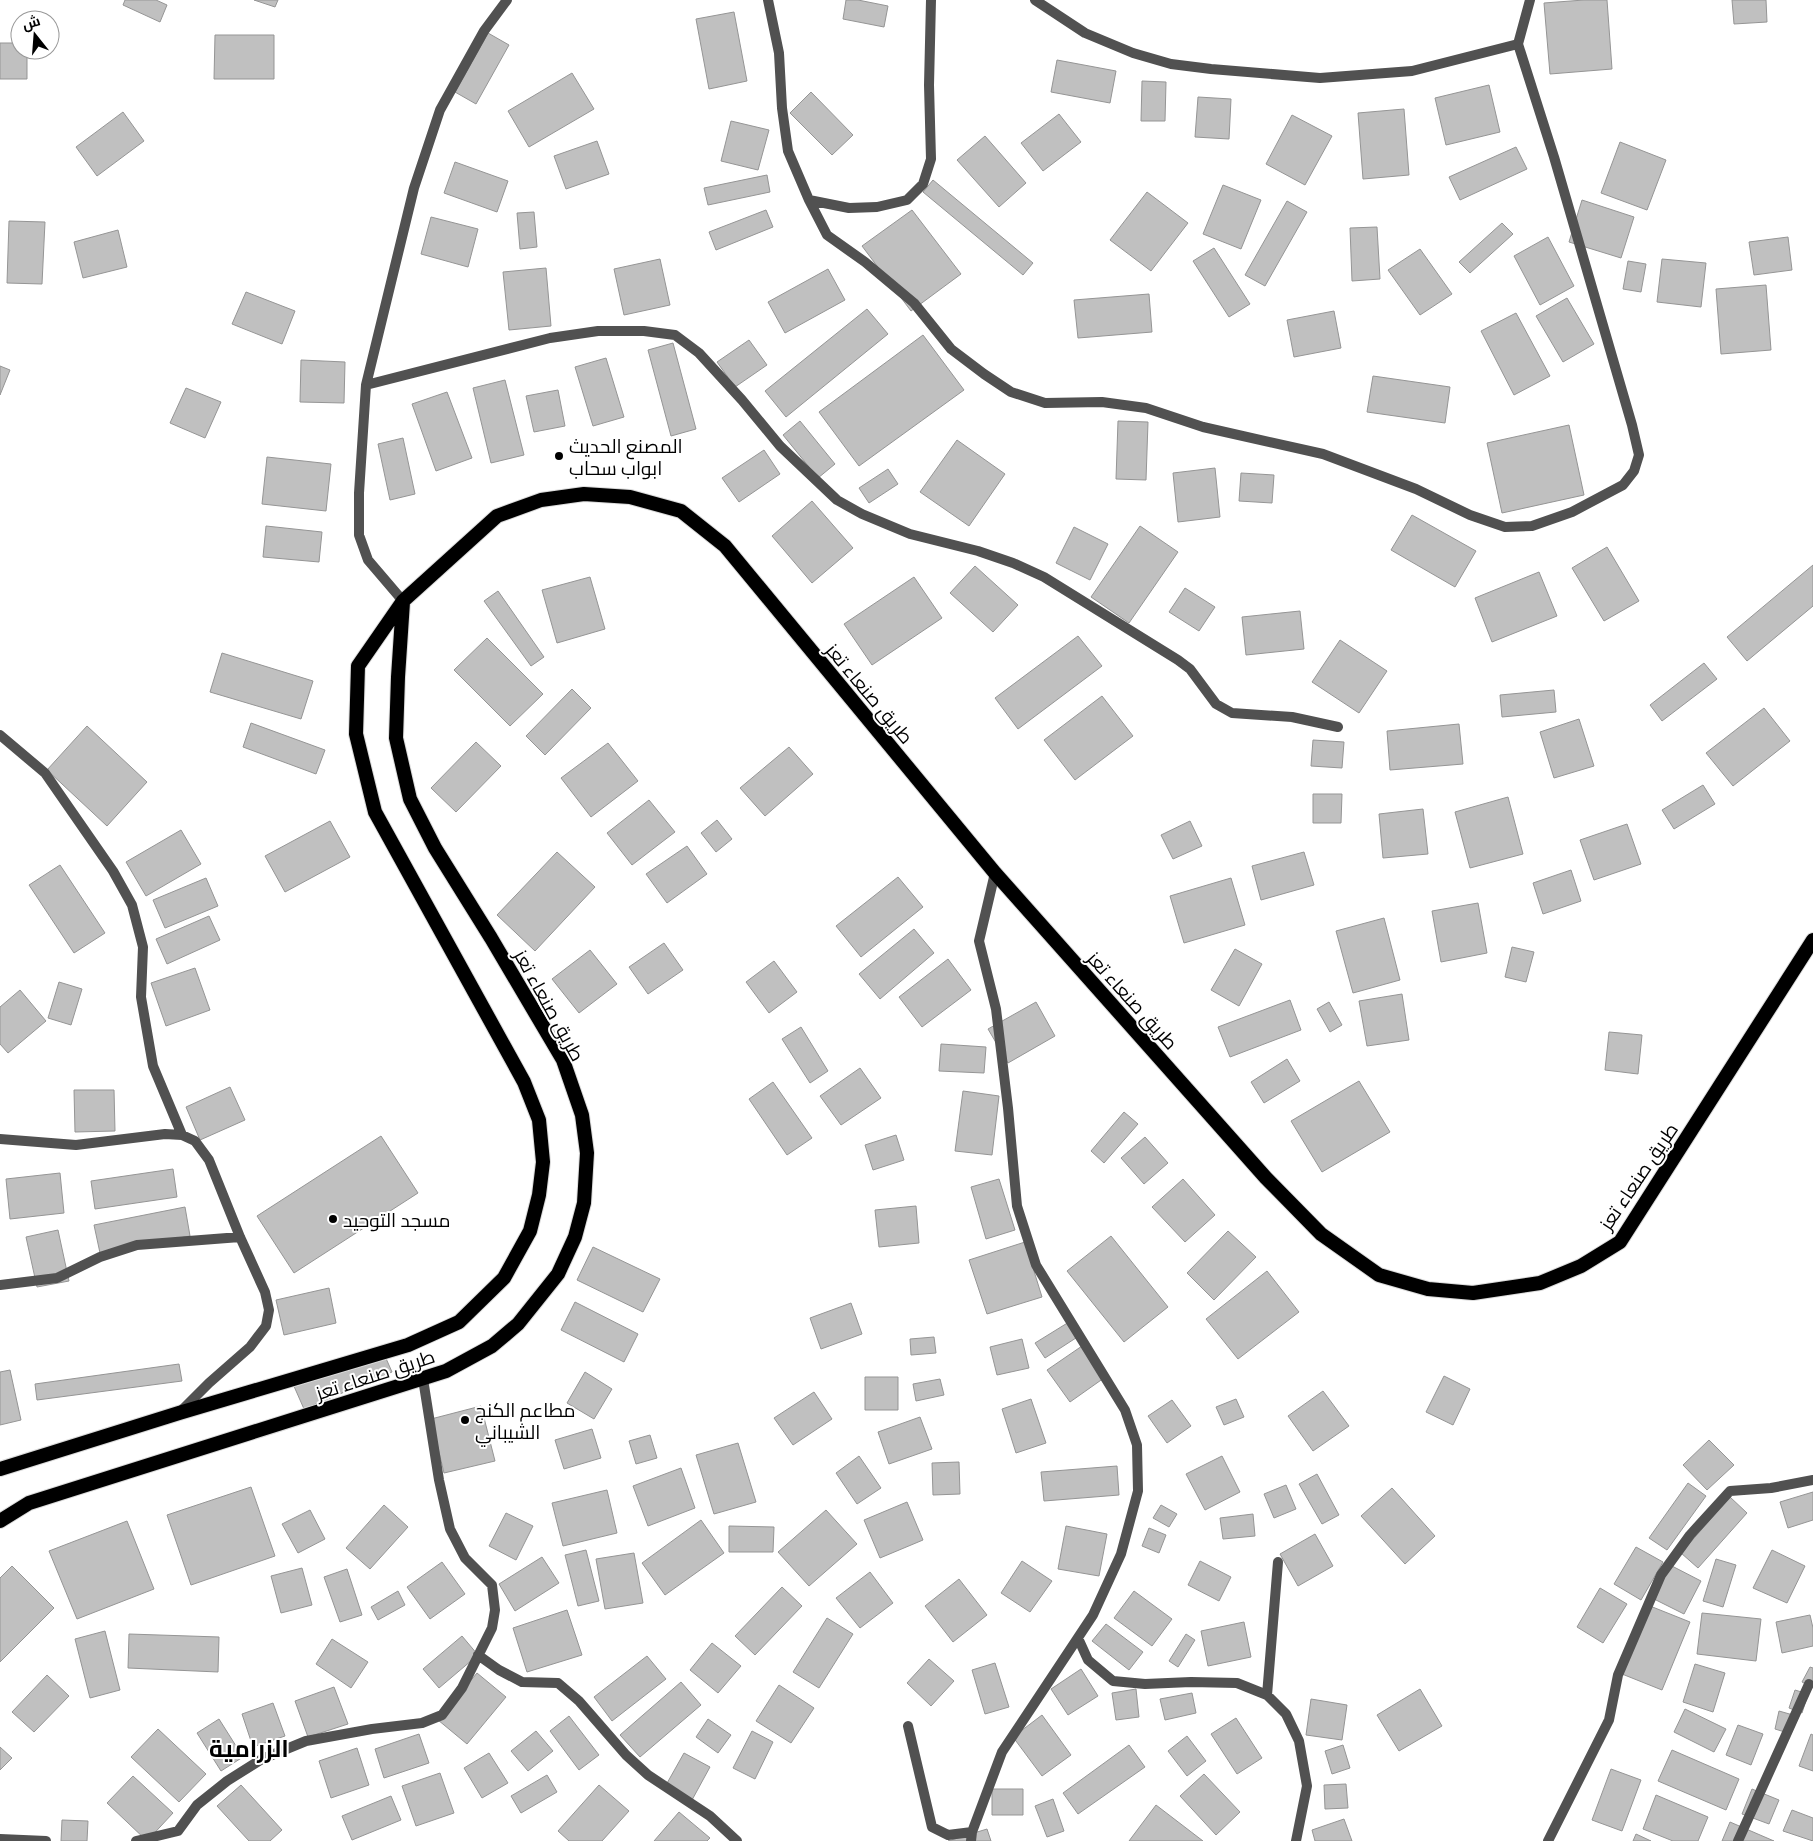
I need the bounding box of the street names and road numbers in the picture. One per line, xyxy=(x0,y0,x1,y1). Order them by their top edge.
street label: طريق صنعاء تعز xyxy=(818,635,921,750)
street label: طريق صنعاء تعز xyxy=(507,943,593,1066)
street label: طريق صنعاء تعز xyxy=(1080,944,1185,1056)
street label: طريق صنعاء تعز xyxy=(1591,1117,1685,1236)
street label: طريق صنعاء تعز xyxy=(311,1341,438,1407)

